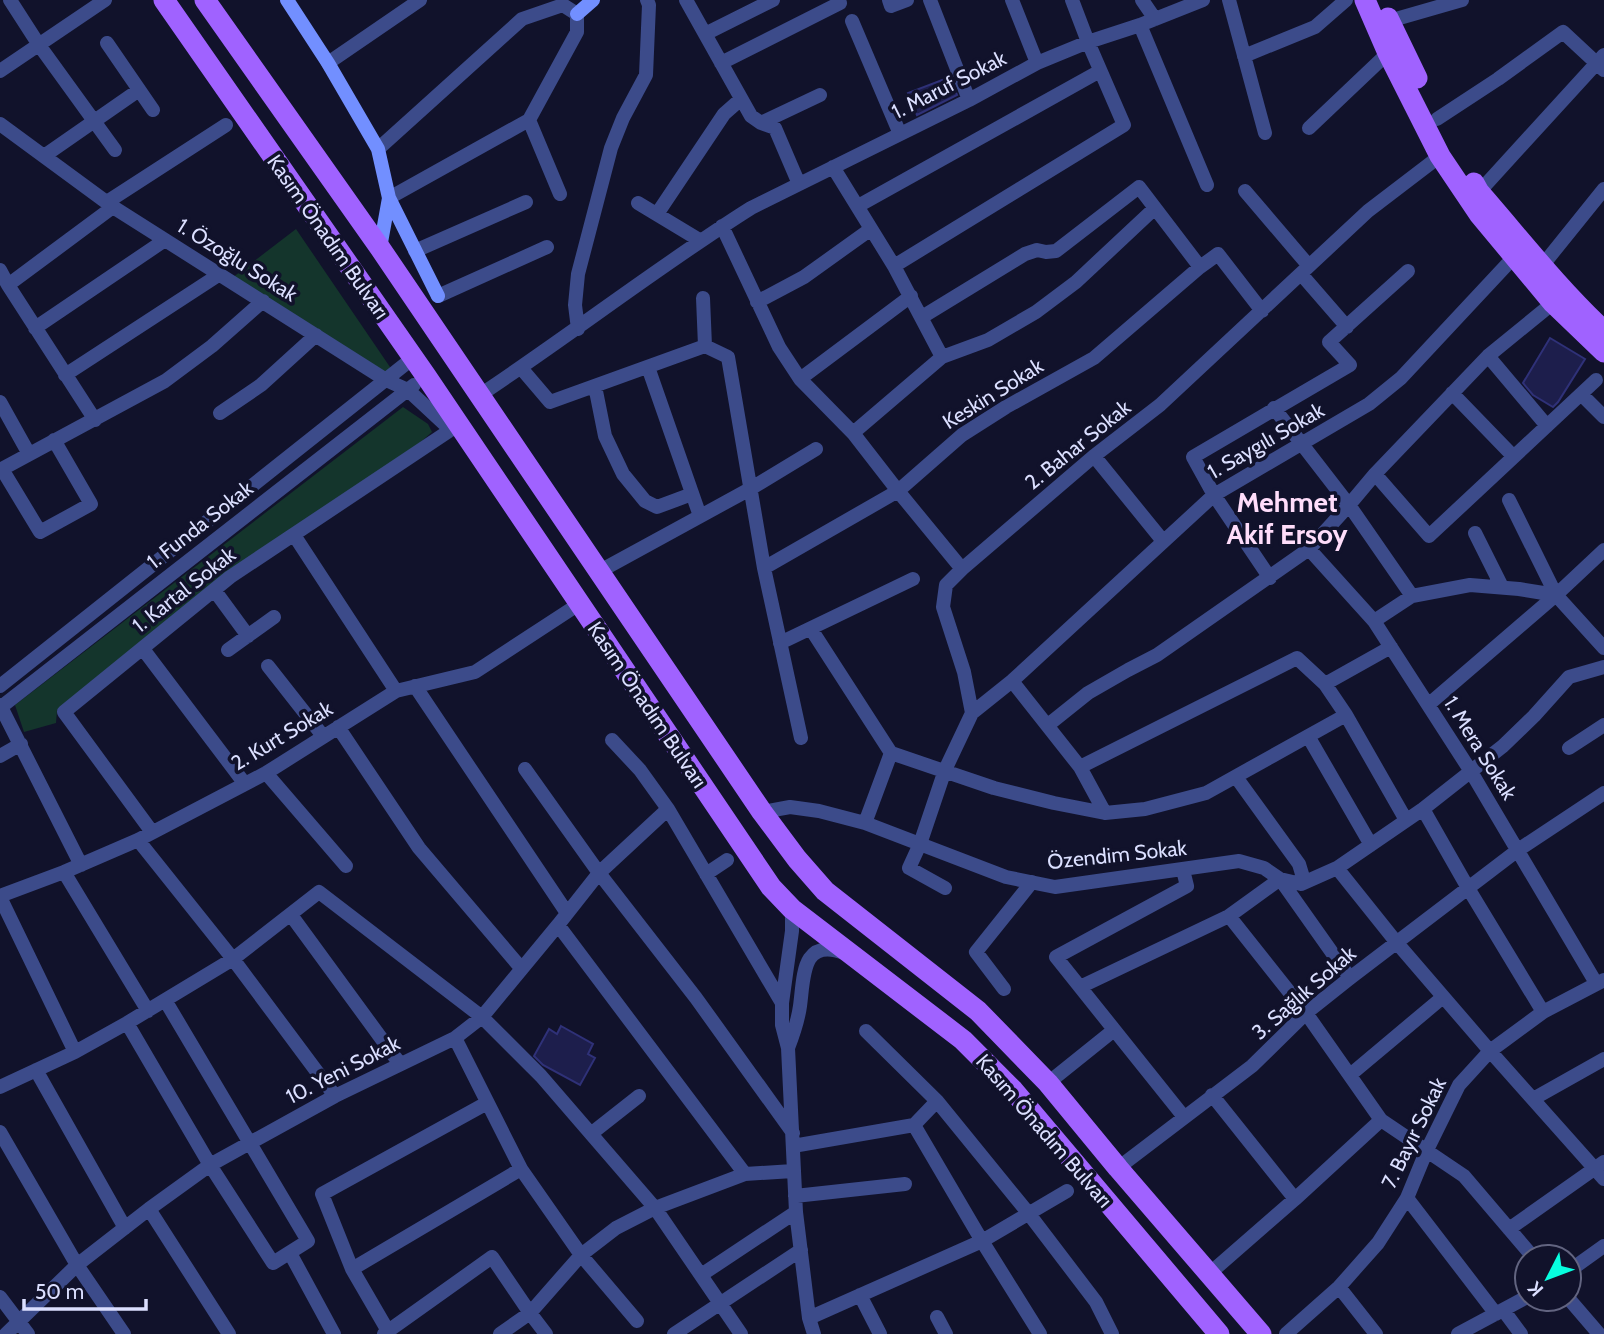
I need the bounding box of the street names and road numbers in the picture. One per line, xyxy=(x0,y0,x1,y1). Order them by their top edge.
street label: 1. Maruf Sokak xyxy=(887,45,1011,124)
street label: Kasım Önadım Bulvarı xyxy=(262,150,395,324)
street label: 1. Özoğlu Sokak xyxy=(173,213,302,307)
street label: Keskin Sokak xyxy=(938,353,1048,434)
street label: 2. Bahar Sokak xyxy=(1020,394,1136,495)
street label: 1. Saygılı Sokak xyxy=(1203,397,1329,484)
street label: 1. Funda Sokak xyxy=(142,475,258,574)
street label: 1. Kartal Sokak xyxy=(127,541,241,638)
street label: Kasım Önadım Bulvarı xyxy=(583,617,712,793)
street label: 1. Mera Sokak xyxy=(1439,691,1522,805)
street label: 2. Kurt Sokak xyxy=(227,695,337,776)
street label: Özendim Sokak xyxy=(1046,835,1188,874)
street label: 3. Sağlık Sokak xyxy=(1247,940,1361,1045)
street label: 10. Yeni Sokak xyxy=(282,1030,404,1109)
street label: Kasım Önadım Bulvarı xyxy=(971,1049,1118,1212)
street label: 7. Bayır Sokak xyxy=(1376,1073,1451,1192)

